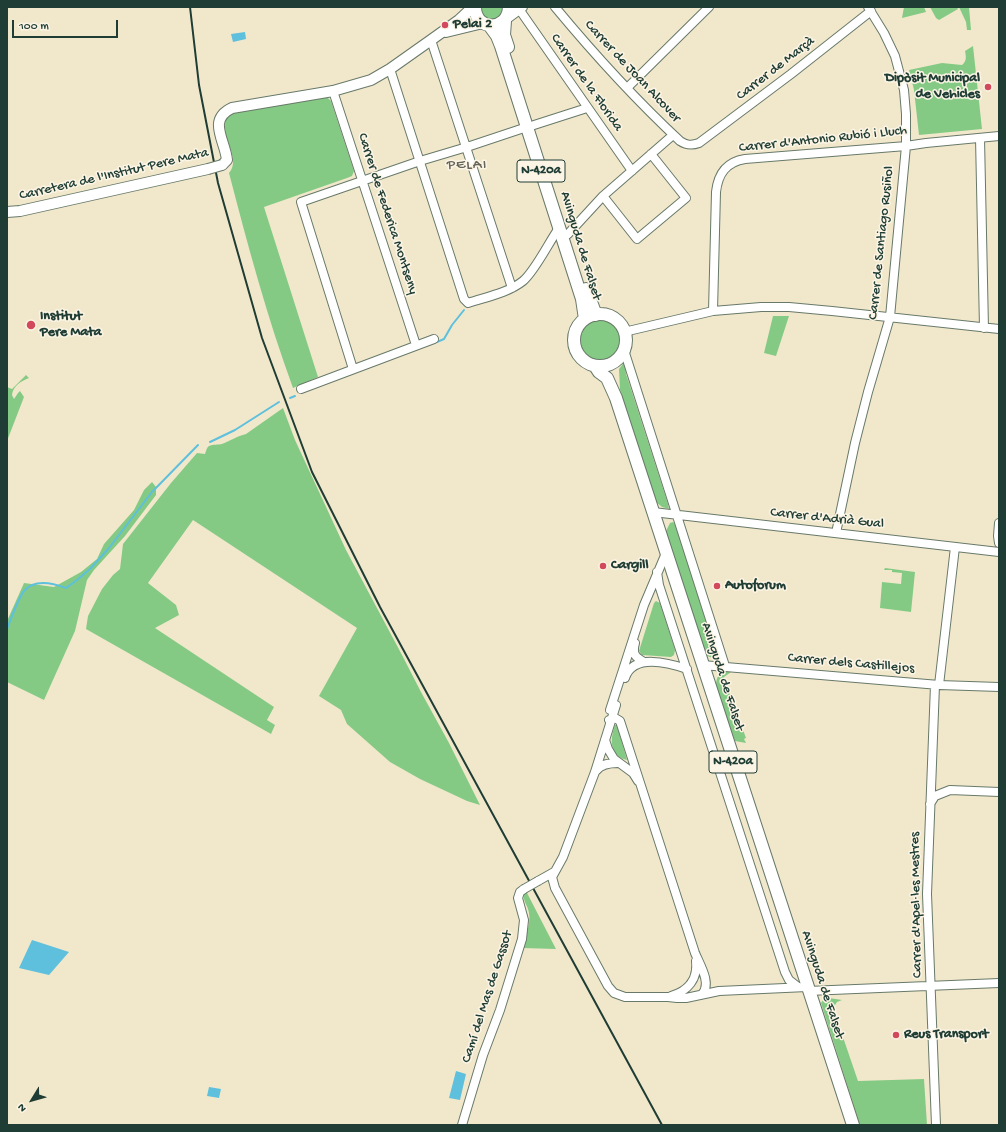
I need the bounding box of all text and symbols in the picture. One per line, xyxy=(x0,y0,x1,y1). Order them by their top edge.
scale bar xyxy=(14,12,120,38)
place label: Pelai 2 xyxy=(453,17,492,33)
street label: Carrer de Joan Alcover xyxy=(580,17,684,127)
text: 100 m xyxy=(19,20,49,34)
marker: Pelai 2 xyxy=(440,20,450,30)
street label: Carrer de la Florida xyxy=(546,31,626,135)
street label: Carrer de Marçà xyxy=(734,33,818,105)
place label: Dipòsit Municipal de Vehicles xyxy=(885,71,980,104)
marker: Dipòsit Municipal de Vehicles xyxy=(983,82,993,92)
street label: Carrer d'Antonio Rubió i Lluch xyxy=(738,123,908,157)
street label: Carrer de Federica Montseny xyxy=(353,131,421,297)
street label: Carretera de l'Institut Pere Mata xyxy=(18,145,210,205)
district label: PELAI xyxy=(447,157,487,175)
road number: N-420a xyxy=(517,160,565,182)
street label: Carrer de Santiago Rusiñol xyxy=(866,165,898,321)
street label: Avinguda de Falset xyxy=(555,190,605,302)
place label: Institut Pere Mata xyxy=(40,309,101,342)
marker: Institut Pere Mata xyxy=(25,319,37,331)
street label: Carrer d'Adrià Gual xyxy=(769,505,885,533)
place label: Cargill xyxy=(611,558,648,574)
marker: Cargill xyxy=(598,561,608,571)
place label: Autoforum xyxy=(725,578,786,594)
marker: Autoforum xyxy=(712,581,722,591)
street label: Avinguda de Falset xyxy=(697,621,747,733)
street label: Carrer dels Castillejos xyxy=(787,650,915,678)
road number: N-420a xyxy=(709,751,757,773)
street label: Carrer d'Apel·les Mestres xyxy=(907,832,927,978)
street label: Camí del Mas de Gassot xyxy=(459,929,517,1065)
street label: Avinguda de Falset xyxy=(797,929,847,1041)
place label: Reus Transport xyxy=(904,1027,988,1043)
marker: Reus Transport xyxy=(891,1030,901,1040)
north arrow xyxy=(12,1080,52,1120)
text: N xyxy=(15,1101,29,1114)

